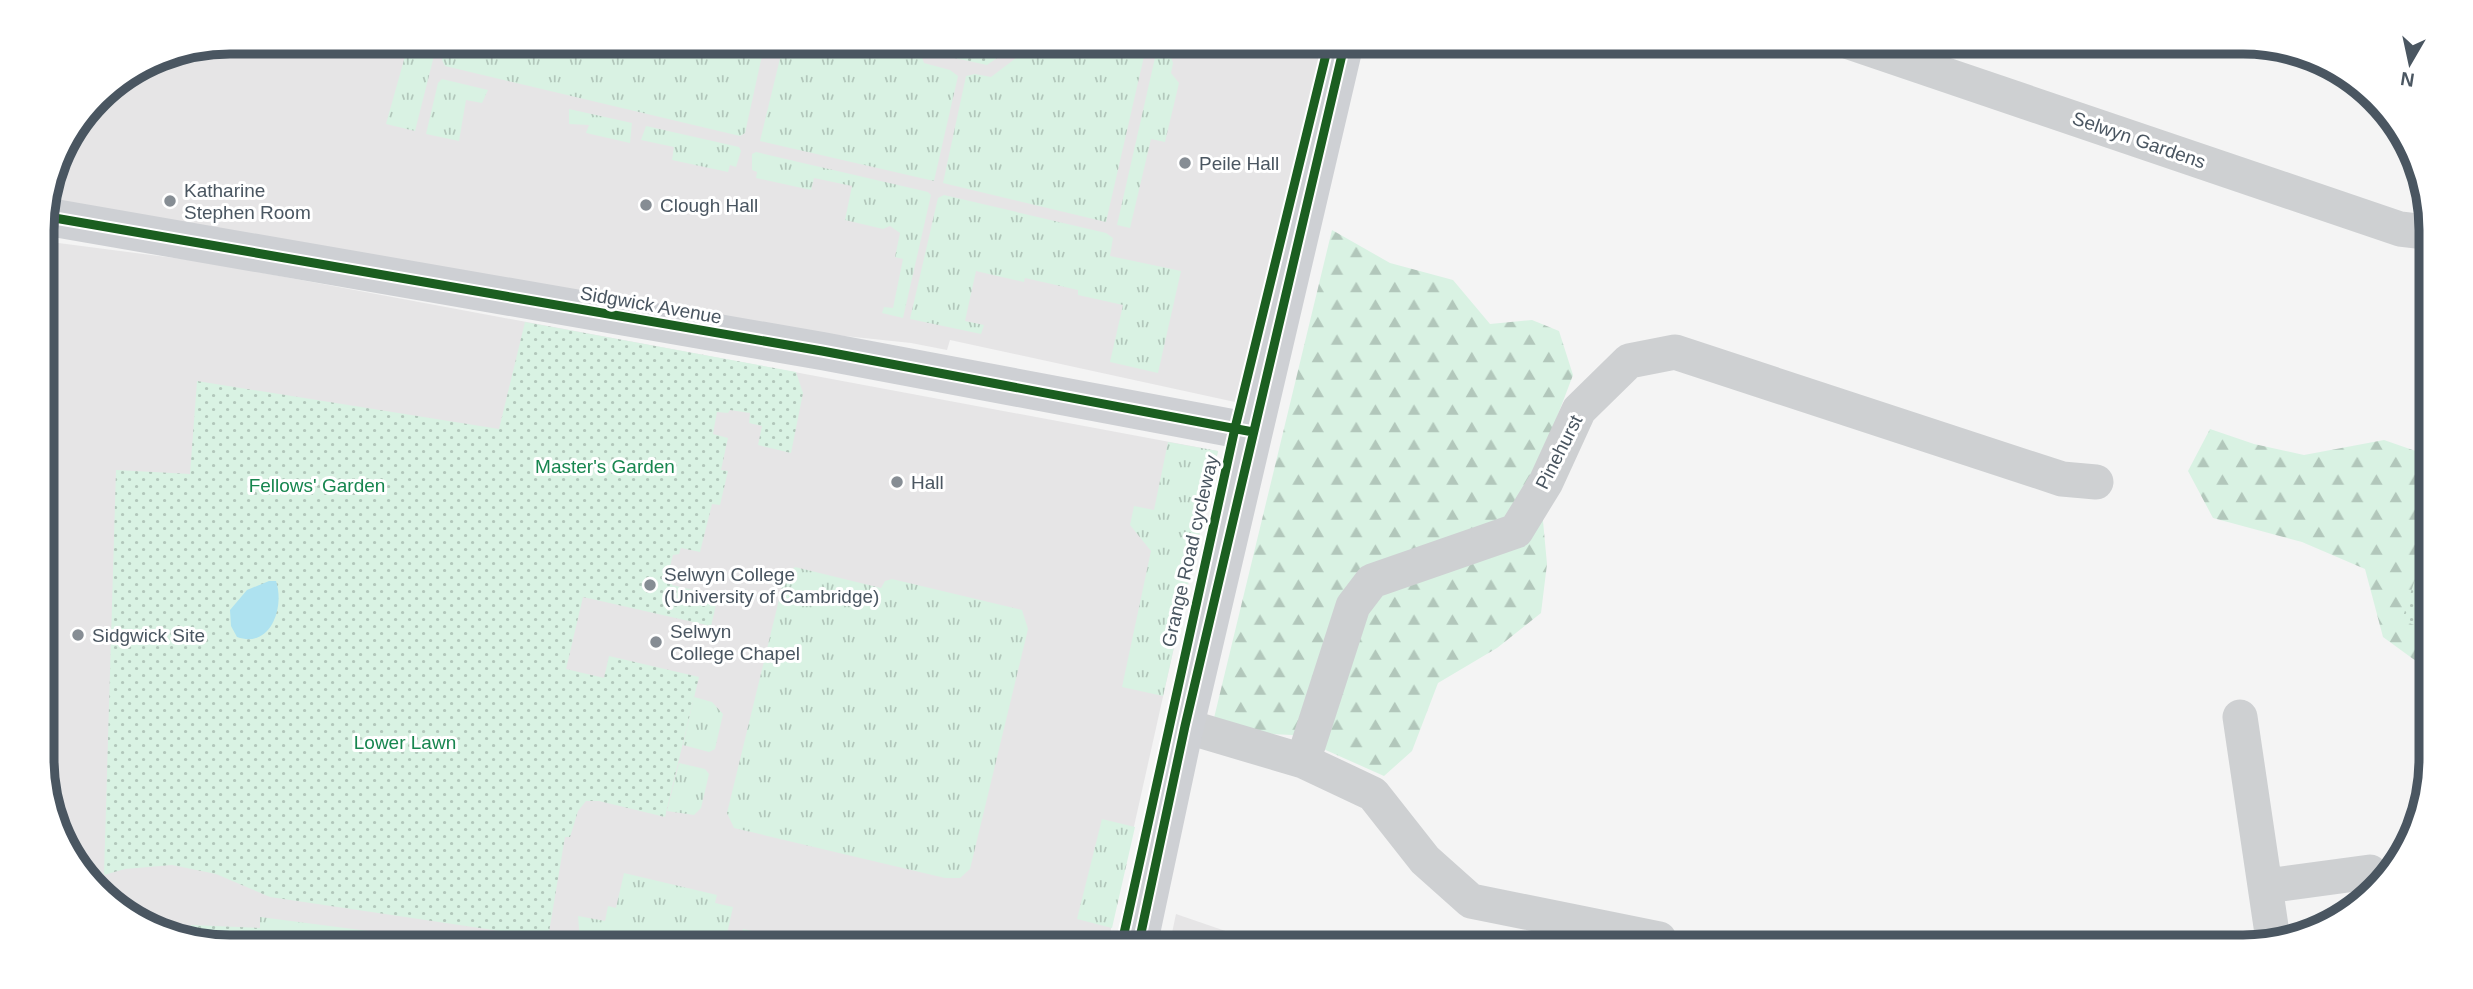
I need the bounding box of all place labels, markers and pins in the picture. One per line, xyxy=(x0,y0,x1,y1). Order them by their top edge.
place label: Peile Hall xyxy=(1199,153,1279,174)
marker: Peile Hall xyxy=(1177,155,1193,171)
place label: Katharine Stephen Room xyxy=(184,180,311,223)
marker: Katharine Stephen Room xyxy=(162,193,178,209)
place label: Clough Hall xyxy=(660,195,758,216)
marker: Clough Hall xyxy=(638,197,654,213)
place label: Hall xyxy=(911,472,944,493)
marker: Hall xyxy=(889,474,905,490)
place label: Selwyn College (University of Cambridge) xyxy=(664,564,879,607)
marker: Selwyn College (University of Cambridge) xyxy=(642,577,658,593)
place label: Selwyn College Chapel xyxy=(670,621,800,664)
place label: Sidgwick Site xyxy=(92,625,205,646)
marker: Sidgwick Site xyxy=(70,627,86,643)
marker: Selwyn College Chapel xyxy=(648,634,664,650)

